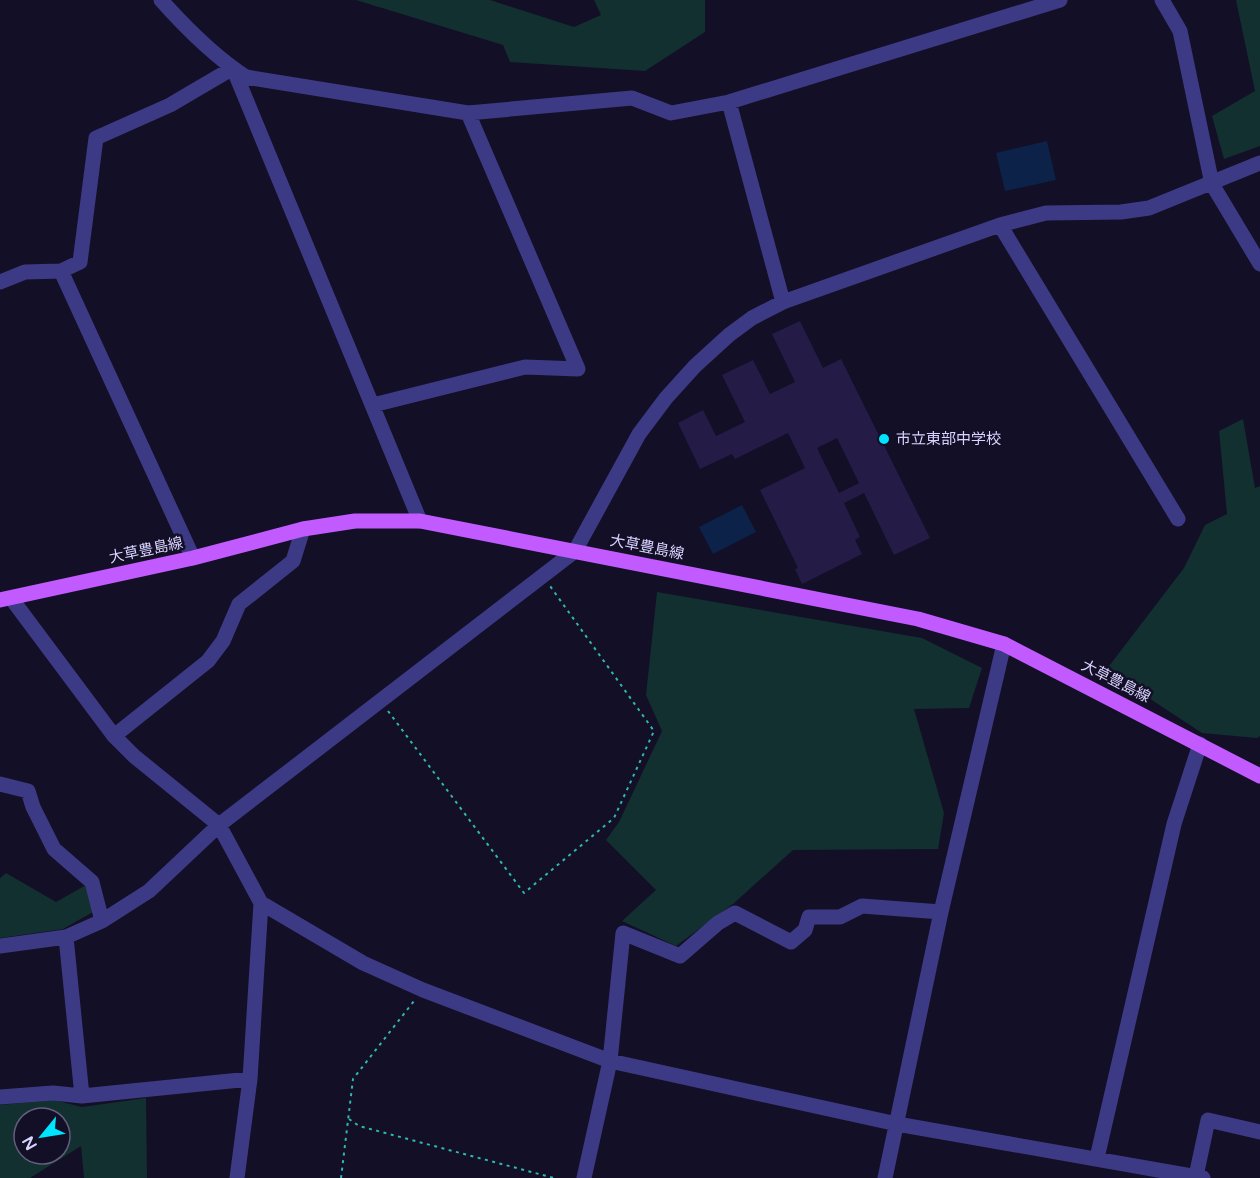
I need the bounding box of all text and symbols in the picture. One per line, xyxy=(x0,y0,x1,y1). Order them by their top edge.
place label: 市立東部中学校 xyxy=(896,430,1001,448)
marker: 市立東部中学校 xyxy=(877,432,891,446)
street label: 大草豊島線 xyxy=(608,531,686,563)
street label: 大草豊島線 xyxy=(107,533,185,567)
street label: 大草豊島線 xyxy=(1078,656,1154,706)
north arrow xyxy=(12,1106,72,1166)
text: N xyxy=(18,1132,42,1154)

